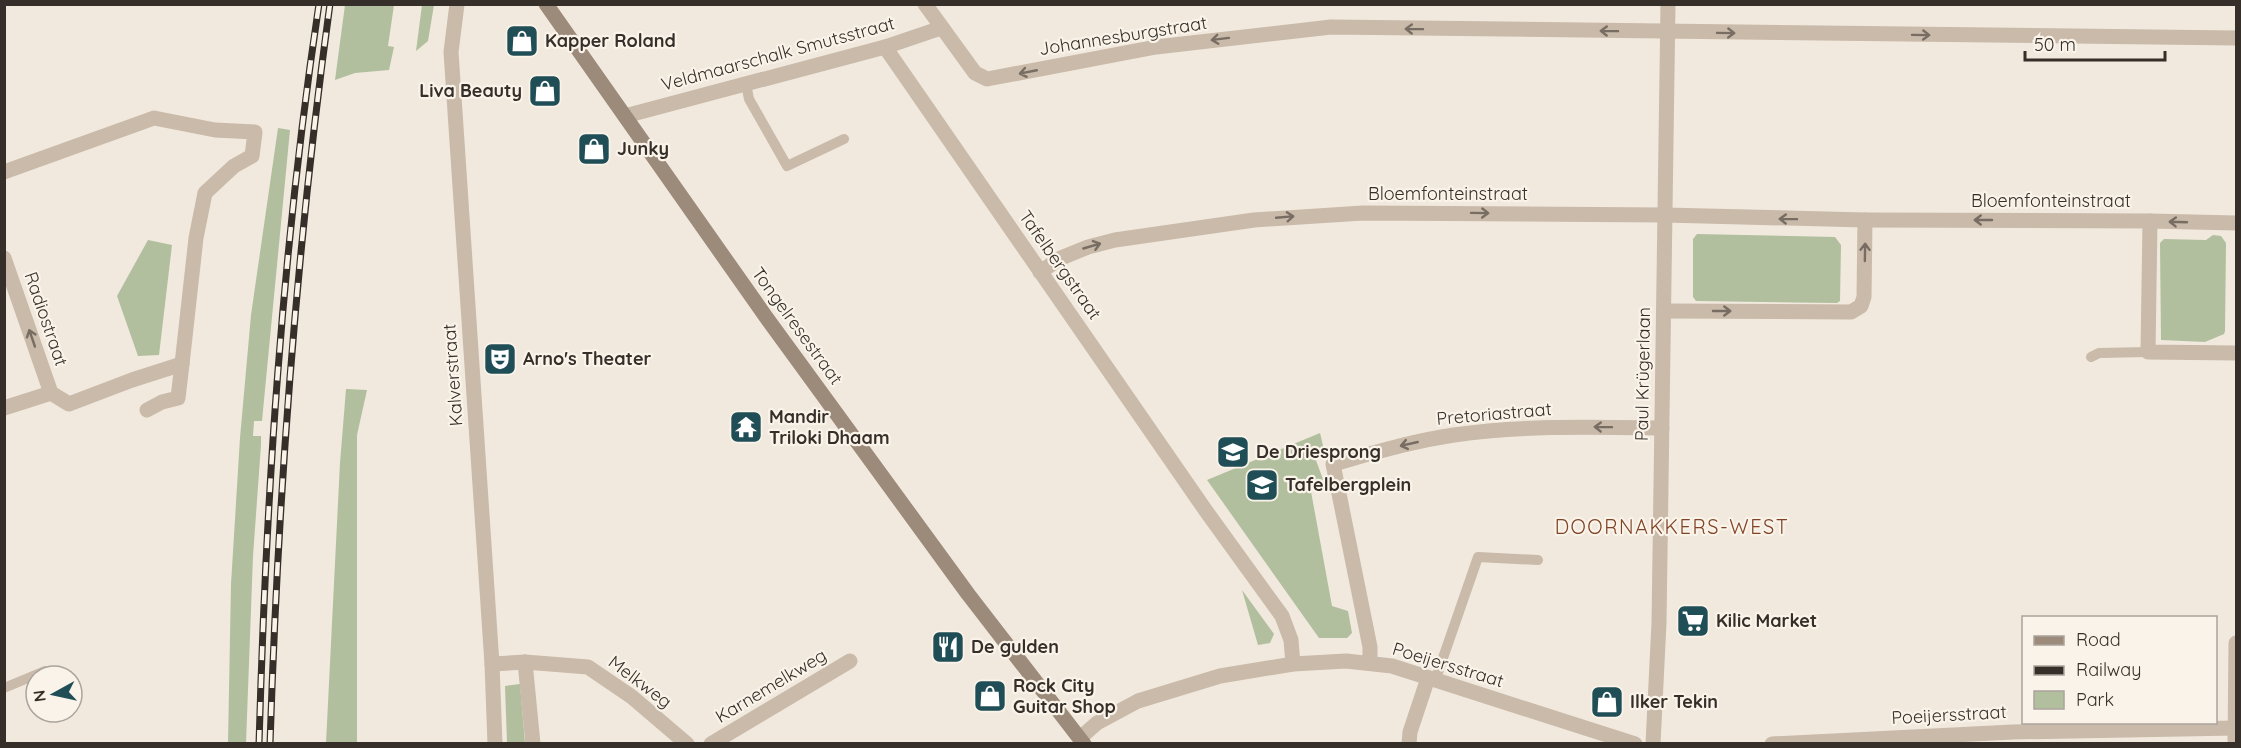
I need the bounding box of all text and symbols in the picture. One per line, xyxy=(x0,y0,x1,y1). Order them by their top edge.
street label: Veldmaarschalk Smutsstraat xyxy=(659,11,897,96)
street label: Johannesburgstraat xyxy=(1037,11,1209,60)
shop icon: Kapper Roland xyxy=(504,23,540,59)
one-way arrow xyxy=(1405,23,1425,34)
scale bar xyxy=(2025,24,2164,62)
one-way arrow xyxy=(1600,25,1620,37)
one-way arrow xyxy=(1716,27,1736,39)
place label: Kapper Roland xyxy=(545,29,676,52)
one-way arrow xyxy=(1911,29,1931,41)
text: 50 m xyxy=(2034,33,2076,56)
one-way arrow xyxy=(1210,34,1230,45)
one-way arrow xyxy=(1018,67,1038,78)
shop icon: Liva Beauty xyxy=(527,73,563,109)
place label: Liva Beauty xyxy=(419,79,522,102)
shop icon: Junky xyxy=(576,131,612,167)
place label: Junky xyxy=(617,137,669,160)
street label: Bloemfonteinstraat xyxy=(1368,182,1528,205)
street label: Bloemfonteinstraat xyxy=(1971,189,2131,212)
street label: Tafelbergstraat xyxy=(1014,206,1107,324)
one-way arrow xyxy=(1469,208,1489,219)
one-way arrow xyxy=(1274,211,1294,222)
one-way arrow xyxy=(1779,213,1799,224)
one-way arrow xyxy=(1974,214,1994,226)
one-way arrow xyxy=(2169,216,2189,228)
one-way arrow xyxy=(1082,240,1101,251)
one-way arrow xyxy=(1859,242,1870,262)
street label: Tongelresestraat xyxy=(747,262,848,389)
street label: Radiostraat xyxy=(20,269,73,369)
one-way arrow xyxy=(1712,305,1732,317)
street label: Paul Krügerlaan xyxy=(1630,307,1655,441)
street label: Kalverstraat xyxy=(437,323,468,427)
one-way arrow xyxy=(26,329,37,348)
theatre icon: Arno's Theater xyxy=(482,341,518,377)
place label: Arno's Theater xyxy=(523,347,652,370)
street label: Pretoriastraat xyxy=(1435,397,1552,430)
place label: Mandir Triloki Dhaam xyxy=(769,405,890,449)
temple icon: Mandir Triloki Dhaam xyxy=(728,409,764,445)
one-way arrow xyxy=(1594,421,1614,433)
school or university icon: De Driesprong xyxy=(1215,434,1251,470)
one-way arrow xyxy=(1400,438,1419,450)
place label: De Driesprong xyxy=(1256,440,1381,463)
school or university icon: Tafelbergplein xyxy=(1244,467,1280,503)
place label: Tafelbergplein xyxy=(1285,473,1411,496)
district label: DOORNAKKERS-WEST xyxy=(1555,514,1789,539)
supermarket icon: Kilic Market xyxy=(1675,603,1711,639)
place label: Kilic Market xyxy=(1716,609,1817,632)
legend xyxy=(2022,616,2217,724)
text: Road xyxy=(2076,628,2121,651)
restaurant icon: De gulden xyxy=(930,629,966,665)
place label: De gulden xyxy=(971,635,1059,658)
street label: Poeijersstraat xyxy=(1390,637,1507,692)
street label: Karnemelkweg xyxy=(711,643,831,728)
street label: Melkweg xyxy=(604,650,677,713)
text: Railway xyxy=(2076,658,2142,681)
north arrow xyxy=(24,664,84,724)
place label: Rock City Guitar Shop xyxy=(1013,674,1116,718)
shop icon: Rock City Guitar Shop xyxy=(972,678,1008,714)
shop icon: Ilker Tekin xyxy=(1589,684,1625,720)
text: Park xyxy=(2076,688,2114,711)
text: N xyxy=(28,689,50,703)
place label: Ilker Tekin xyxy=(1630,690,1718,713)
street label: Poeijersstraat xyxy=(1891,700,2007,729)

